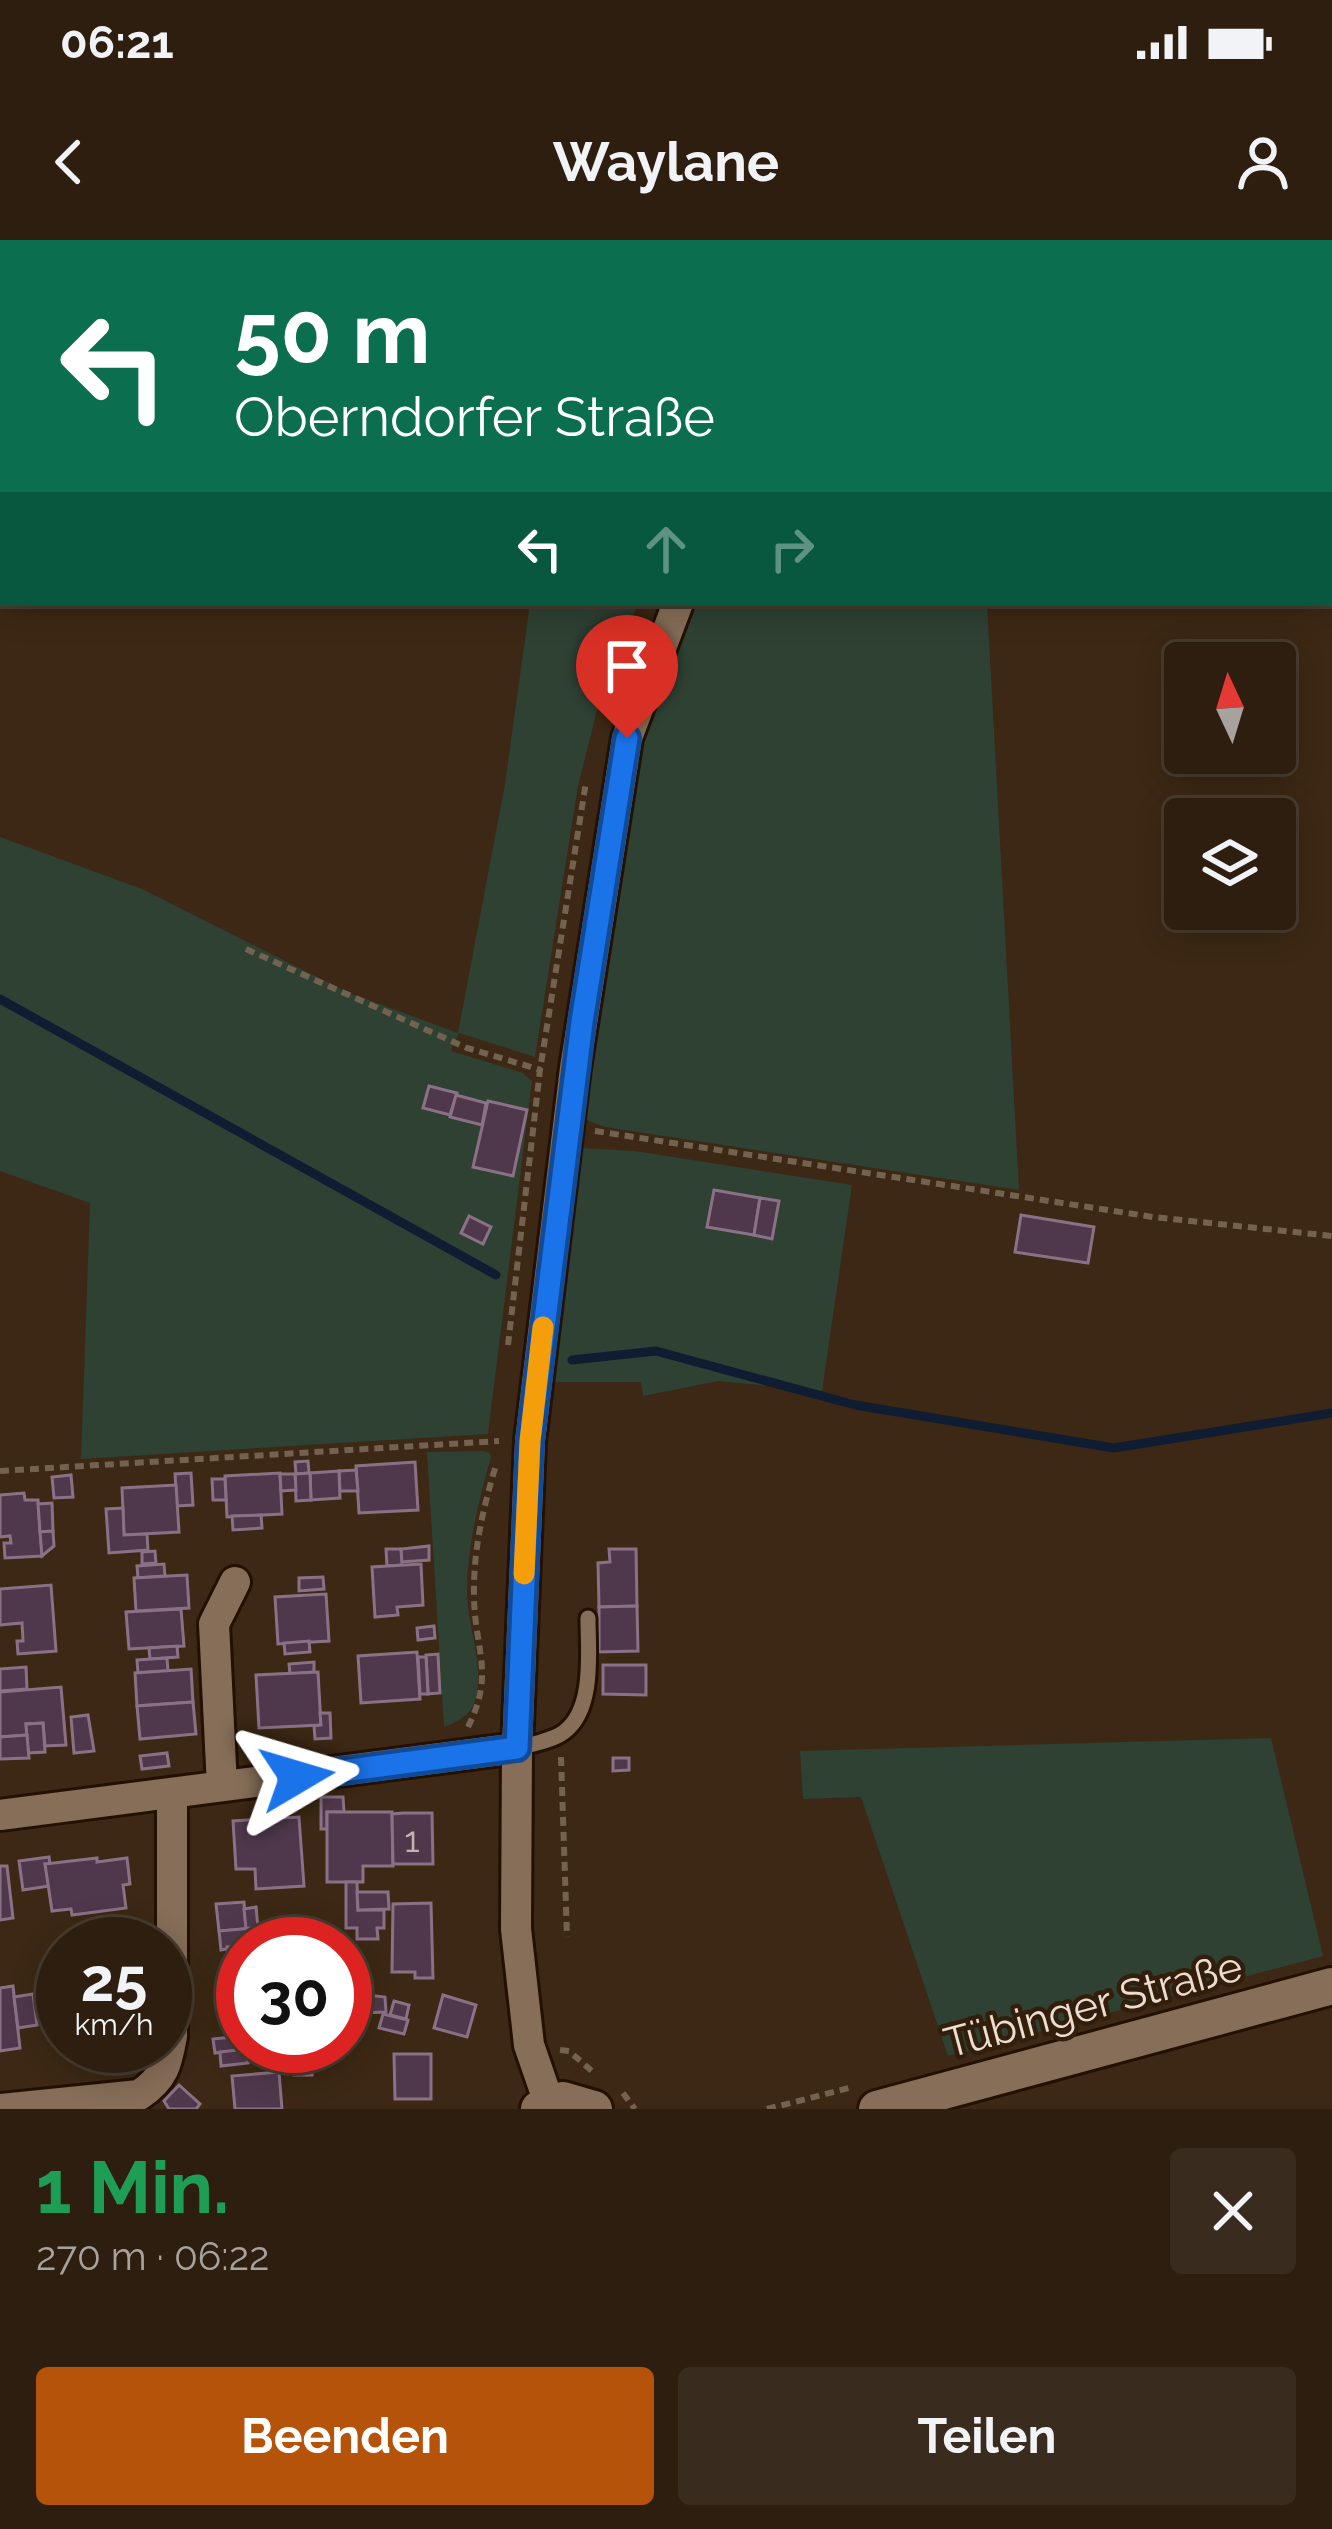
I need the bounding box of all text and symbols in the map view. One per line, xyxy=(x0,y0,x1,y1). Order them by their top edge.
text: 06:21 xyxy=(60,16,174,69)
icon: back xyxy=(36,129,102,195)
icon: person xyxy=(1230,129,1296,195)
text: Waylane xyxy=(553,130,779,194)
text: 50 m xyxy=(234,284,430,383)
icon: left xyxy=(36,288,192,444)
text: Oberndorfer Straße xyxy=(234,385,715,449)
icon: left xyxy=(507,516,573,582)
icon: ahead xyxy=(633,516,699,582)
icon: right xyxy=(759,516,825,582)
pin xyxy=(576,615,678,738)
icon: arrive xyxy=(594,633,660,699)
north arrow xyxy=(1164,642,1296,774)
map controls xyxy=(1164,642,1296,930)
button: layers xyxy=(1164,798,1296,930)
position arrow xyxy=(234,1714,360,1840)
house number: 1 xyxy=(404,1818,420,1860)
speed limit sign: 30 xyxy=(216,1917,372,2073)
street label: Tübinger Straße xyxy=(939,1941,1247,2068)
text: 25 xyxy=(80,1945,148,2015)
text: km/h xyxy=(74,2007,154,2042)
text: 1 Min. xyxy=(36,2145,229,2230)
button: close xyxy=(1170,2148,1296,2274)
text: 270 m · 06:22 xyxy=(36,2233,269,2279)
button: Beenden xyxy=(36,2367,654,2505)
button: Teilen xyxy=(678,2367,1296,2505)

